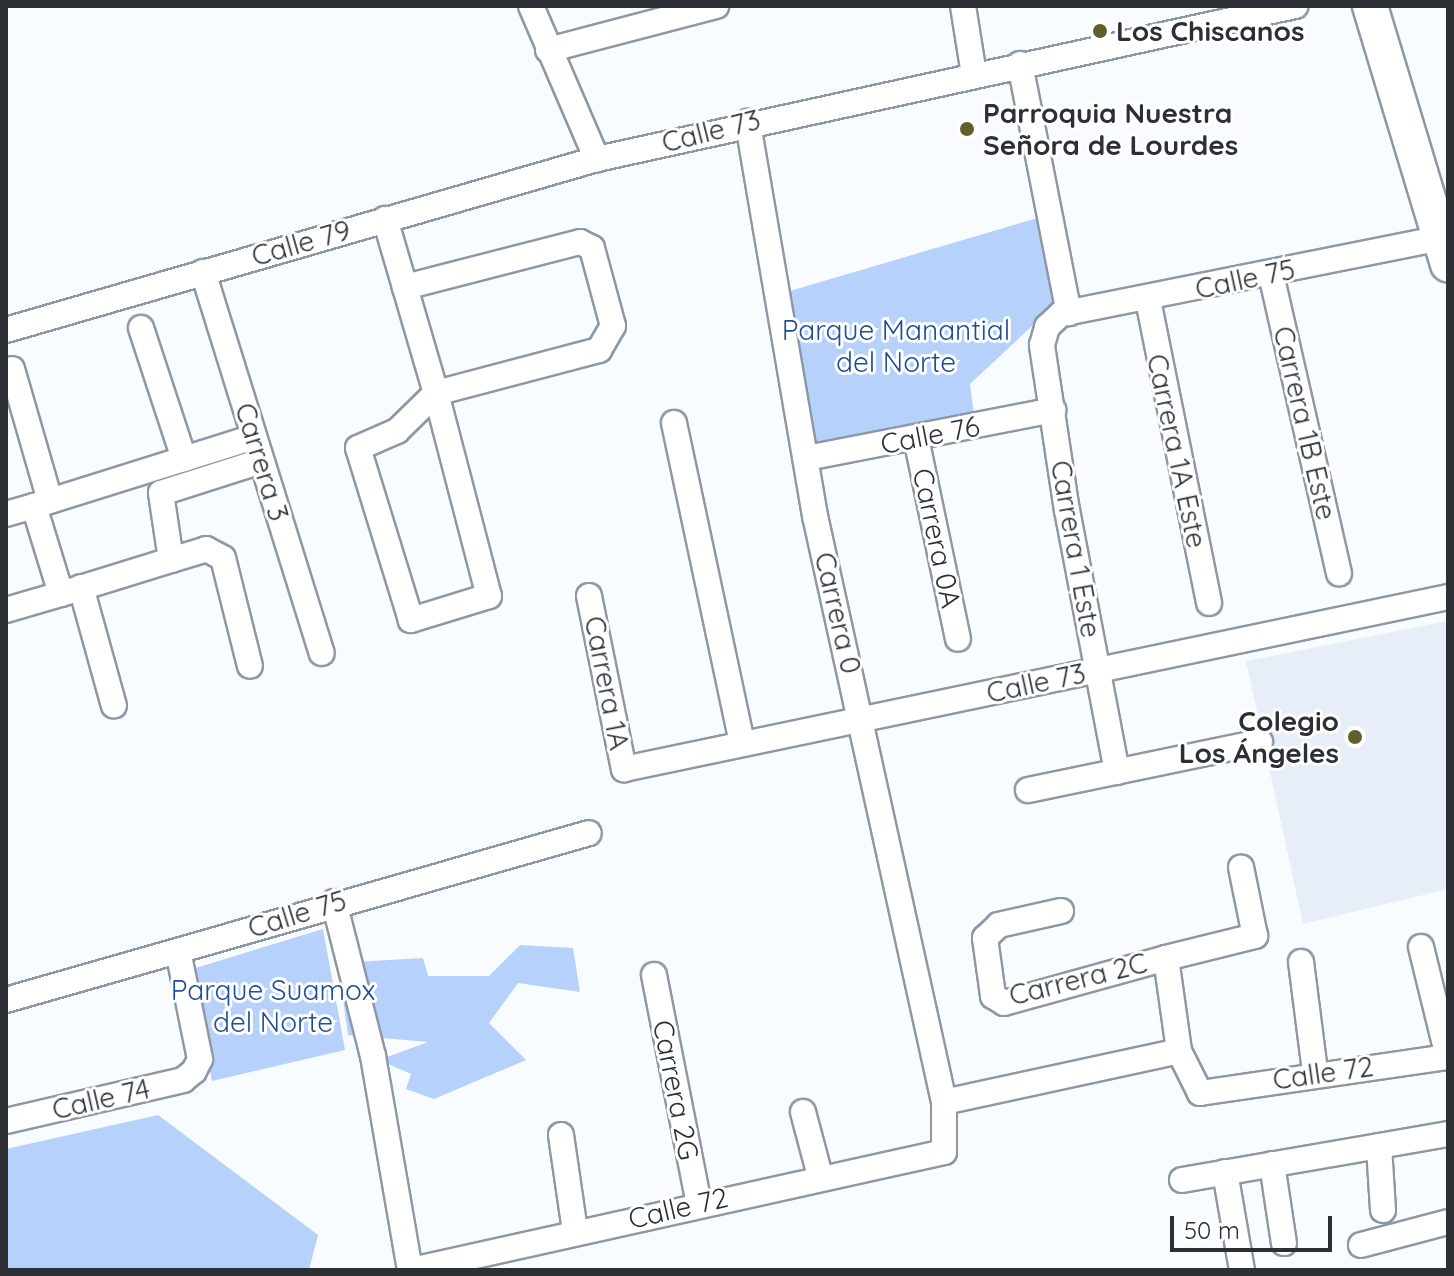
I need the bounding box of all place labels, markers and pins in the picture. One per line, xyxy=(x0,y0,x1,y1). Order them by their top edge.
place label: Los Chiscanos xyxy=(1116,14,1304,48)
marker: Los Chiscanos xyxy=(1091,22,1109,40)
place label: Parroquia Nuestra Señora de Lourdes xyxy=(983,96,1238,162)
marker: Parroquia Nuestra Señora de Lourdes xyxy=(958,120,976,138)
place label: Colegio Los Ángeles xyxy=(1179,704,1339,770)
marker: Colegio Los Ángeles xyxy=(1346,728,1364,746)

